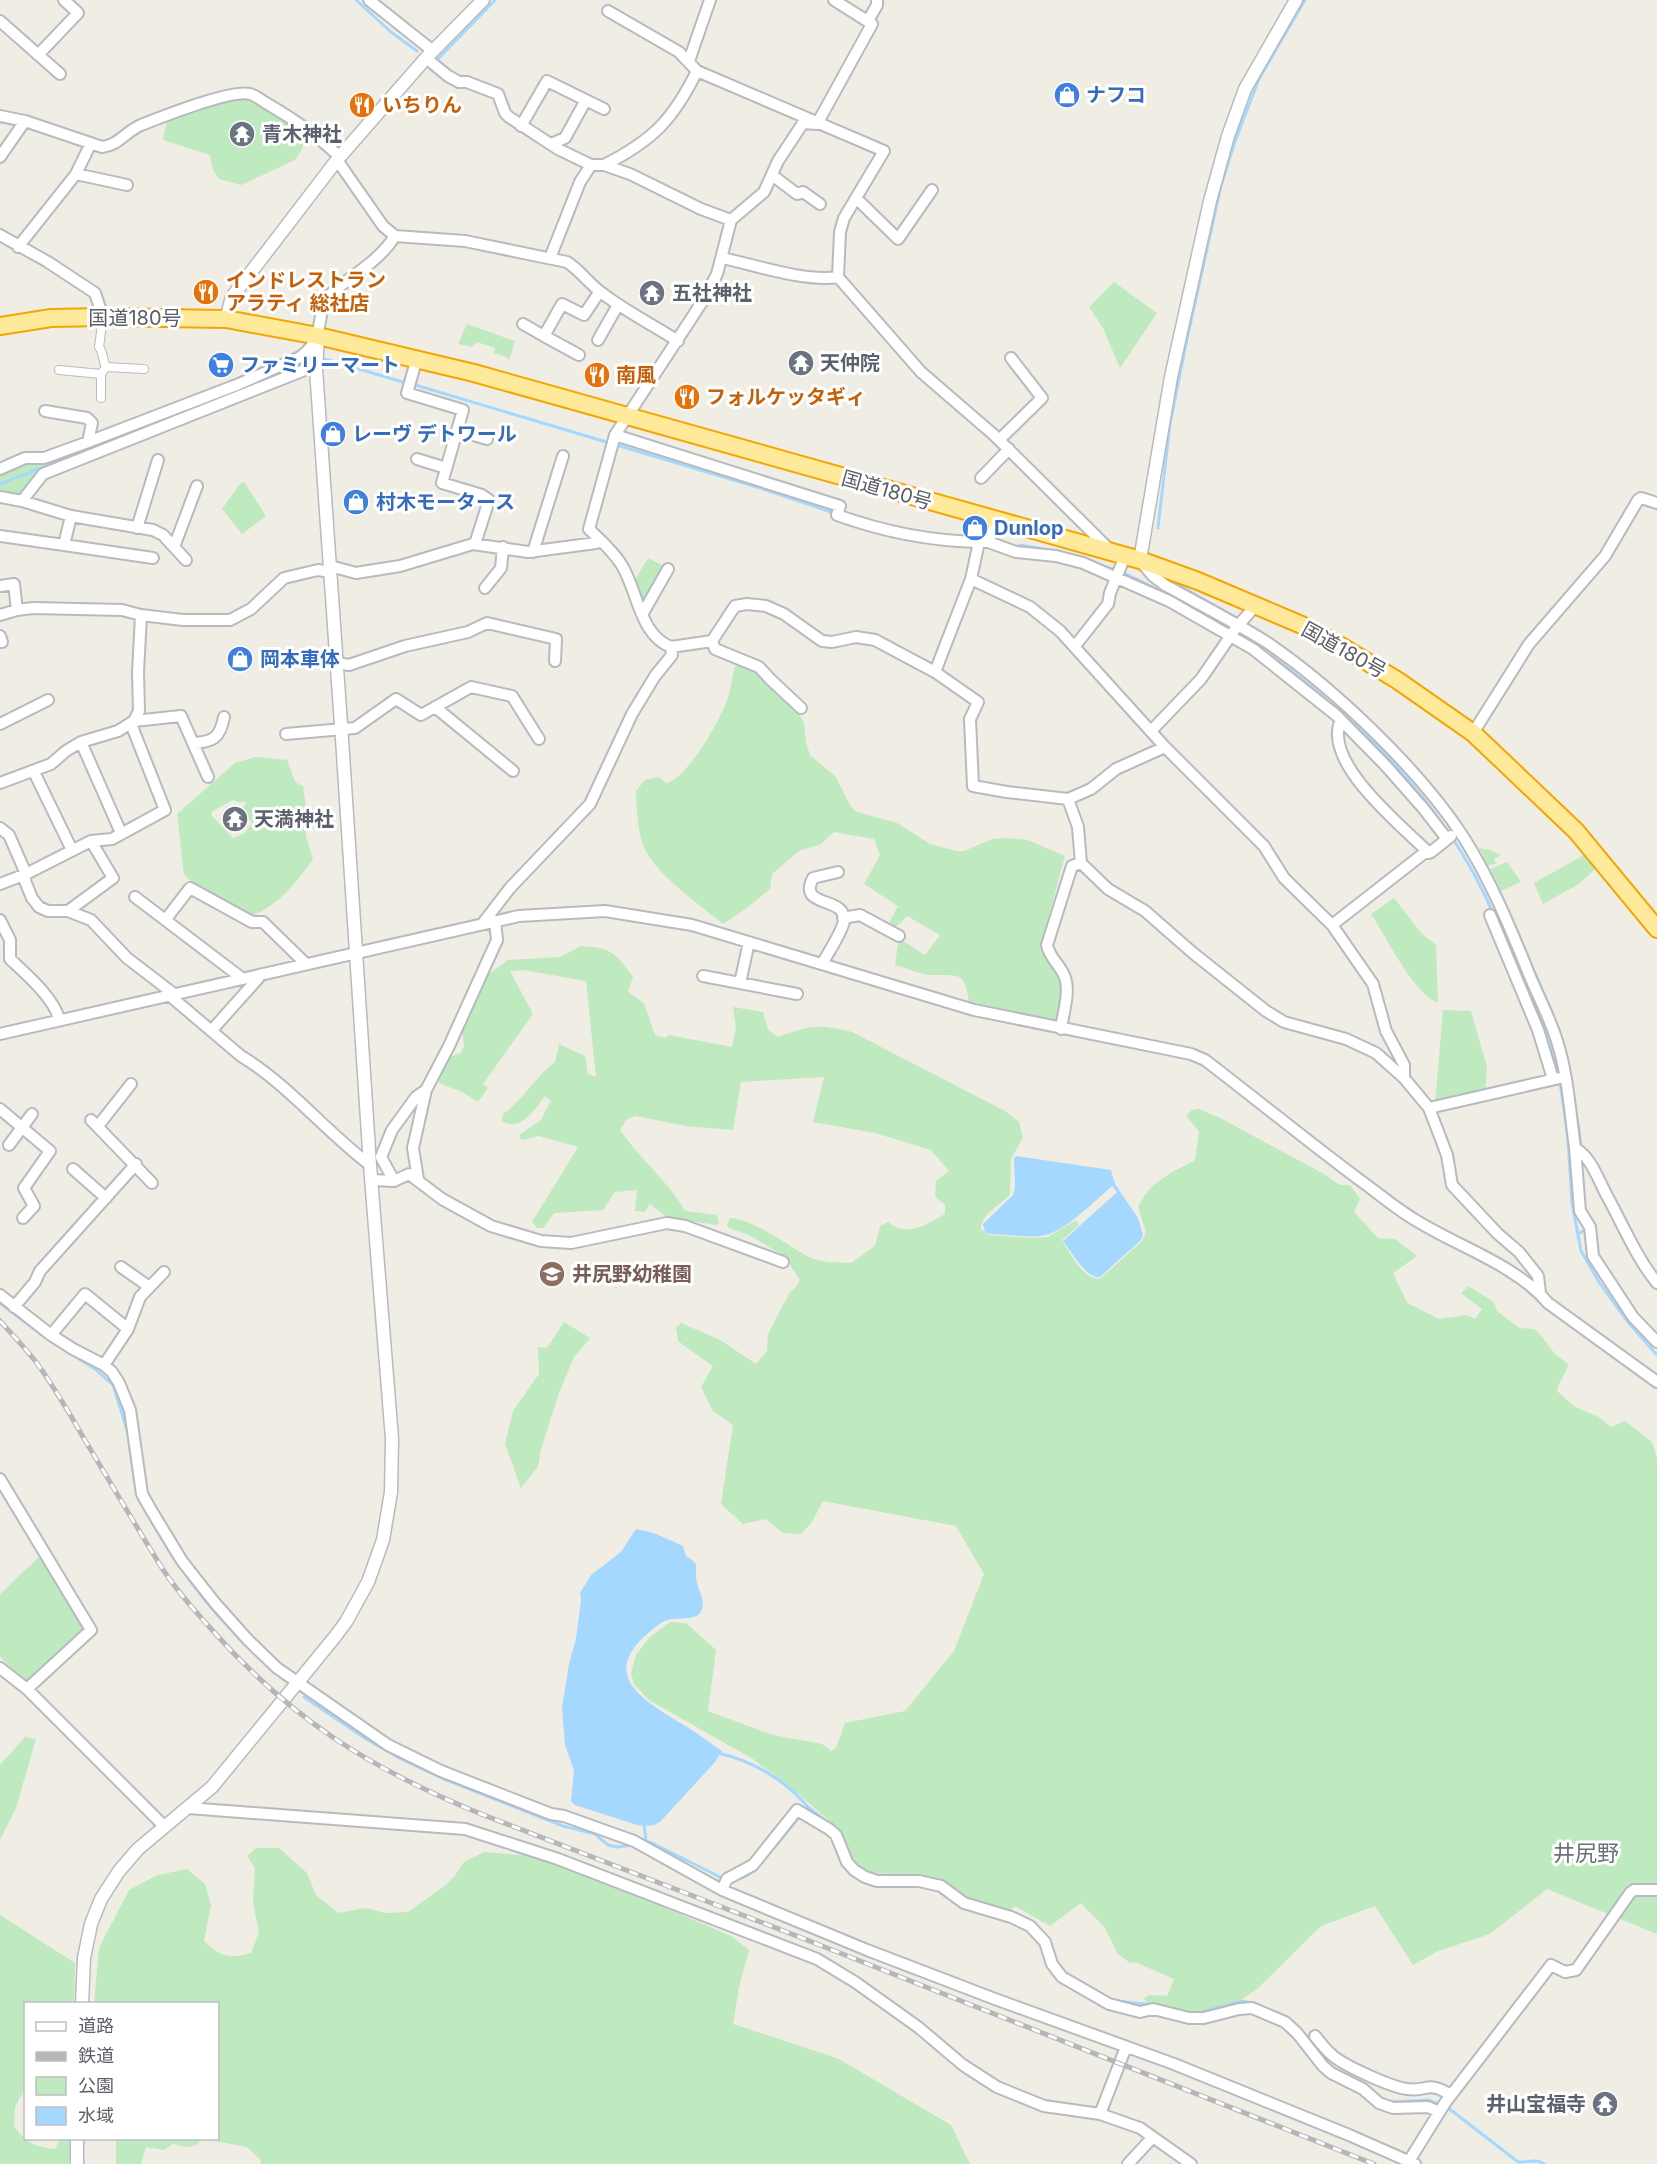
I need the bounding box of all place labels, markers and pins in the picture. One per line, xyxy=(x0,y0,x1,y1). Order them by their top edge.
shop icon: ナフコ xyxy=(1052,80,1082,110)
place label: ナフコ xyxy=(1086,83,1146,107)
restaurant icon: いちりん xyxy=(347,90,377,120)
place label: いちりん xyxy=(382,93,462,117)
temple icon: 青木神社 xyxy=(227,119,257,149)
place label: 青木神社 xyxy=(262,122,342,146)
place label: インドレストラン アラティ 総社店 xyxy=(226,268,386,315)
restaurant icon: インドレストラン アラティ 総社店 xyxy=(191,277,221,307)
temple icon: 五社神社 xyxy=(637,278,667,308)
place label: 五社神社 xyxy=(672,281,752,305)
temple icon: 天仲院 xyxy=(786,348,816,378)
supermarket icon: ファミリーマート xyxy=(206,350,236,380)
place label: 天仲院 xyxy=(820,351,880,375)
place label: ファミリーマート xyxy=(240,353,400,377)
restaurant icon: 南風 xyxy=(582,360,612,390)
place label: 南風 xyxy=(616,363,656,387)
restaurant icon: フォルケッタギィ xyxy=(672,382,702,412)
place label: フォルケッタギィ xyxy=(706,385,866,409)
shop icon: レーヴ デトワール xyxy=(318,419,348,449)
place label: レーヴ デトワール xyxy=(352,422,517,446)
shop icon: 村木モータース xyxy=(341,487,371,517)
place label: 村木モータース xyxy=(376,490,515,514)
shop icon: Dunlop xyxy=(960,513,990,543)
place label: Dunlop xyxy=(994,516,1064,540)
shop icon: 岡本車体 xyxy=(225,644,255,674)
place label: 岡本車体 xyxy=(260,647,340,671)
temple icon: 天満神社 xyxy=(220,804,250,834)
place label: 天満神社 xyxy=(254,807,334,831)
school or university icon: 井尻野幼稚園 xyxy=(537,1259,567,1289)
place label: 井尻野幼稚園 xyxy=(572,1262,692,1286)
temple icon: 井山宝福寺 xyxy=(1590,2089,1620,2119)
place label: 井山宝福寺 xyxy=(1486,2092,1586,2116)

